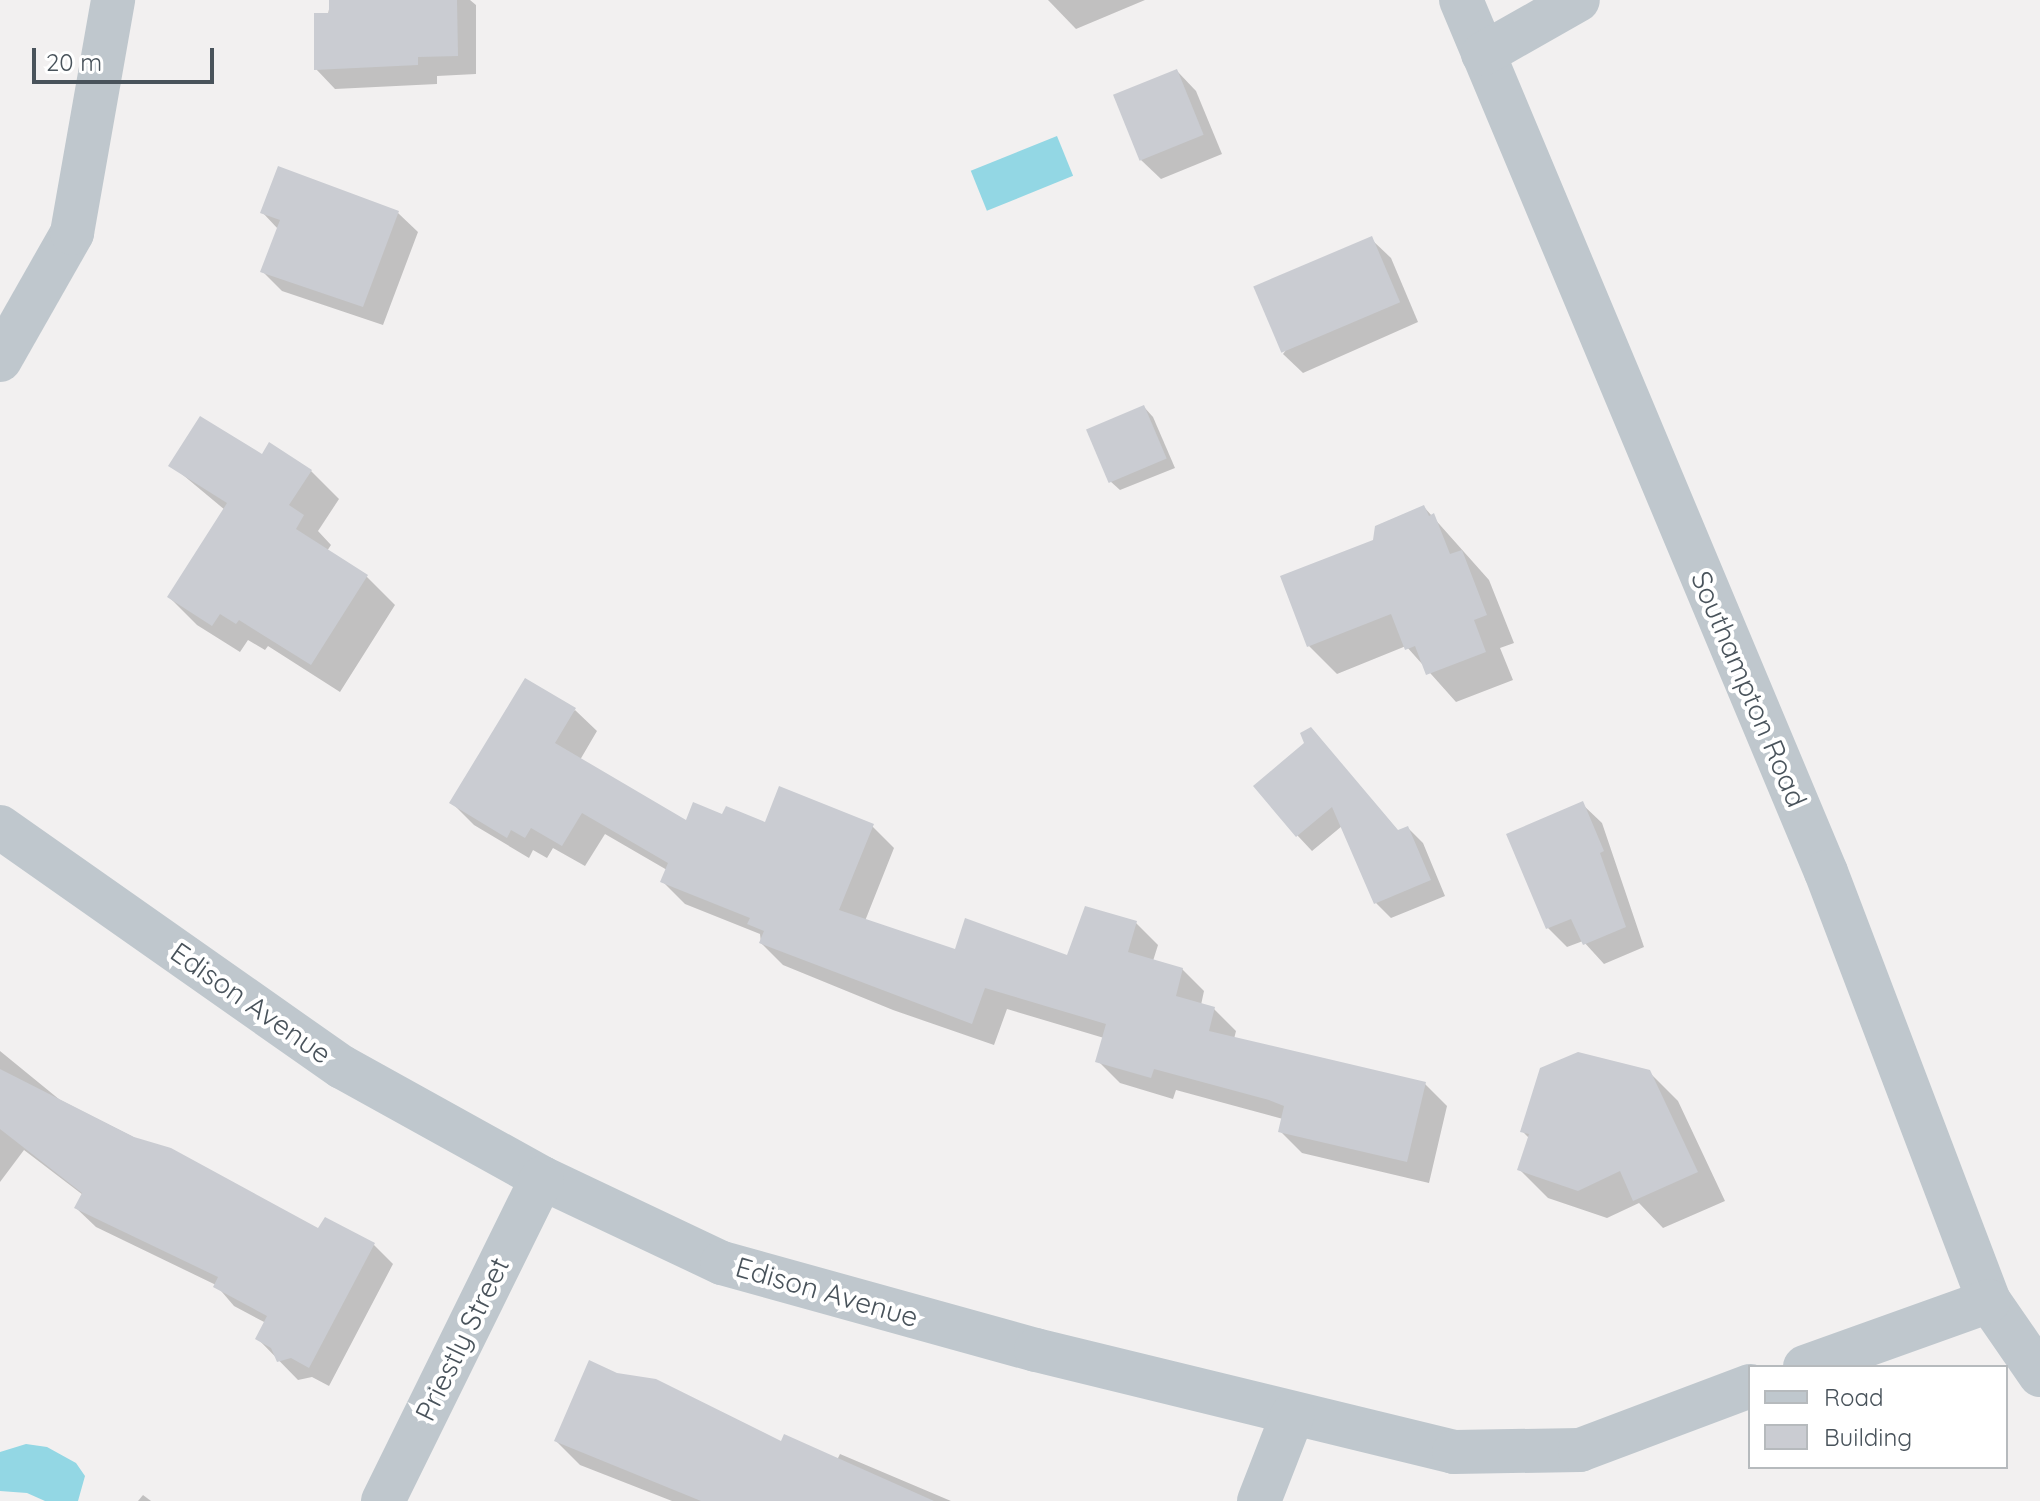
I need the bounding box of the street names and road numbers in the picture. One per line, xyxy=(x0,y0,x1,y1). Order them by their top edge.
street label: Southampton Road xyxy=(1684,566,1814,812)
street label: Edison Avenue xyxy=(164,935,338,1071)
street label: Edison Avenue xyxy=(732,1250,922,1334)
street label: Priestly Street xyxy=(408,1252,516,1426)

